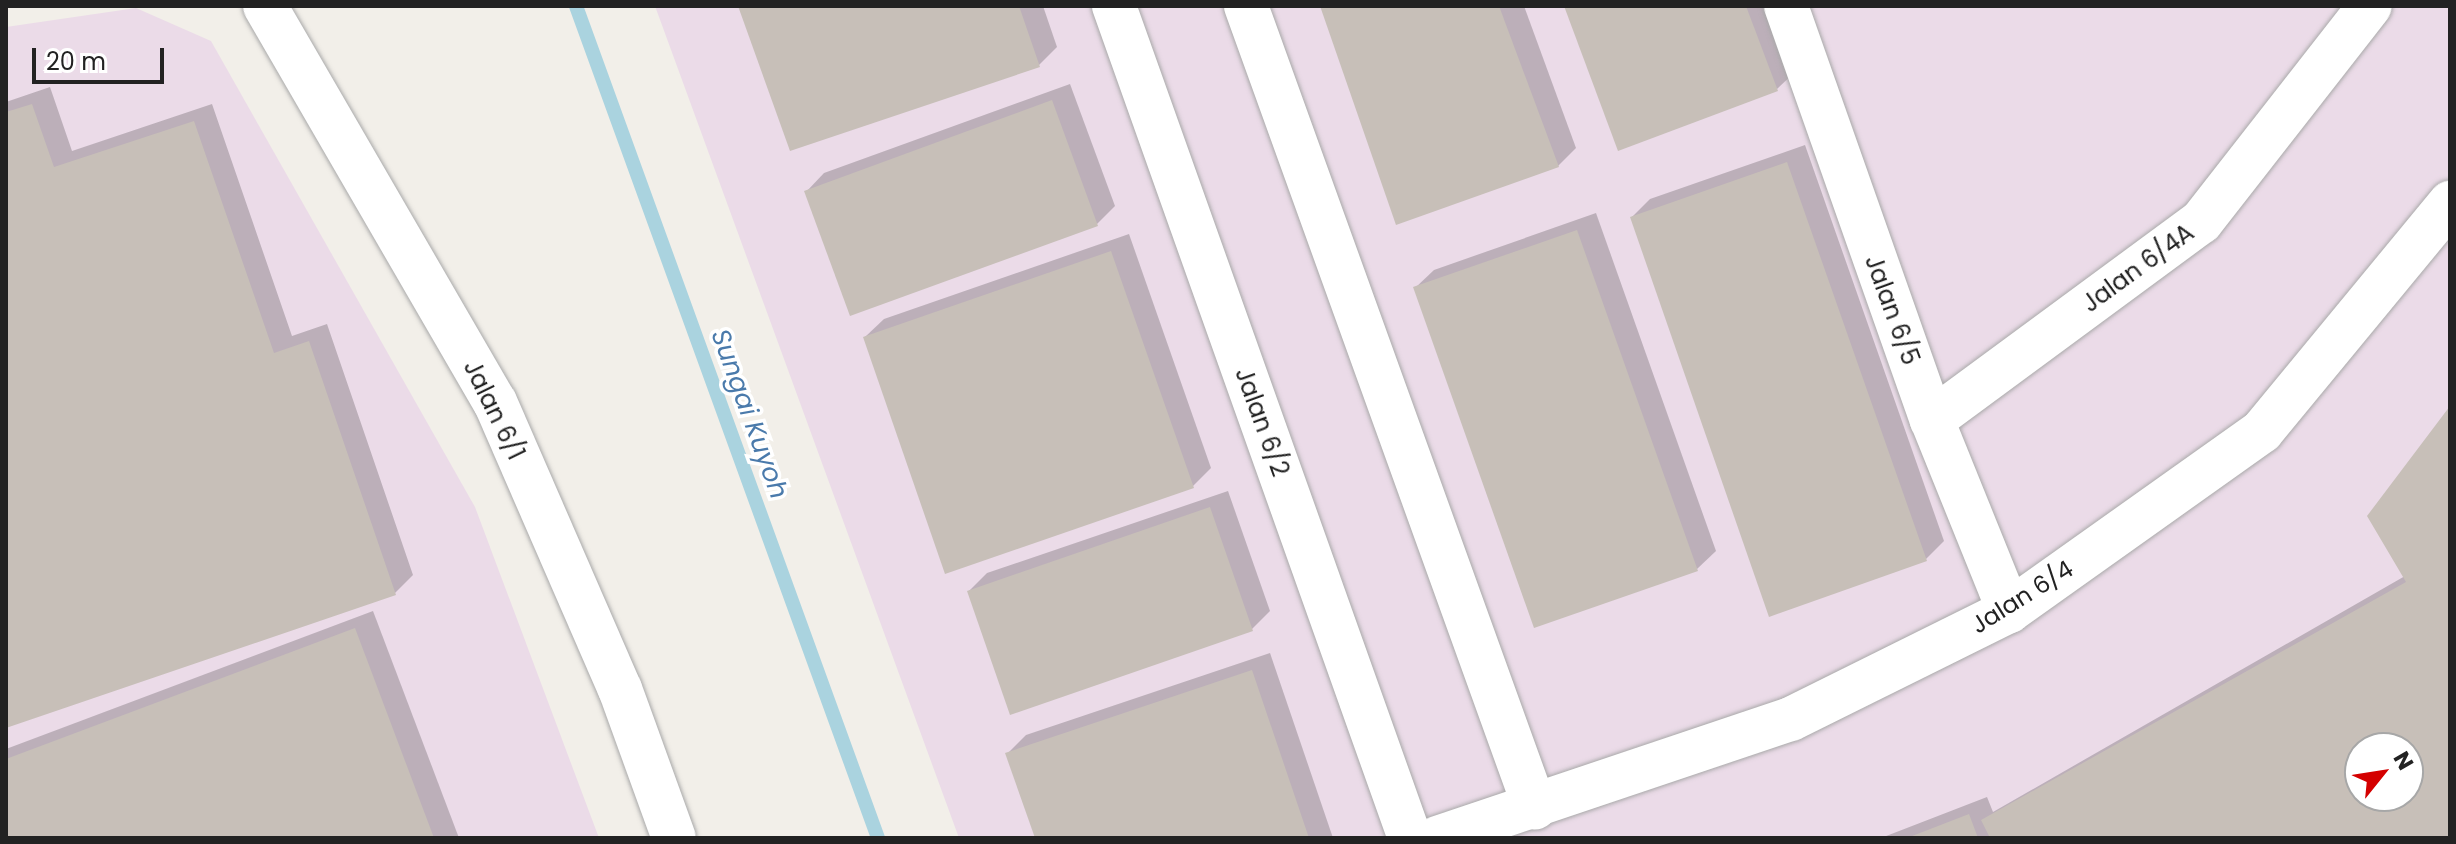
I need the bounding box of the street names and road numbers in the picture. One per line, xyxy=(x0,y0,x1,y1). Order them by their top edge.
street label: Jalan 6/4A xyxy=(2077,218,2199,318)
street label: Jalan 6/5 xyxy=(1859,251,1925,369)
street label: Jalan 6/1 xyxy=(458,356,530,464)
street label: Jalan 6/2 xyxy=(1229,364,1295,480)
street label: Jalan 6/4 xyxy=(1966,554,2078,640)

